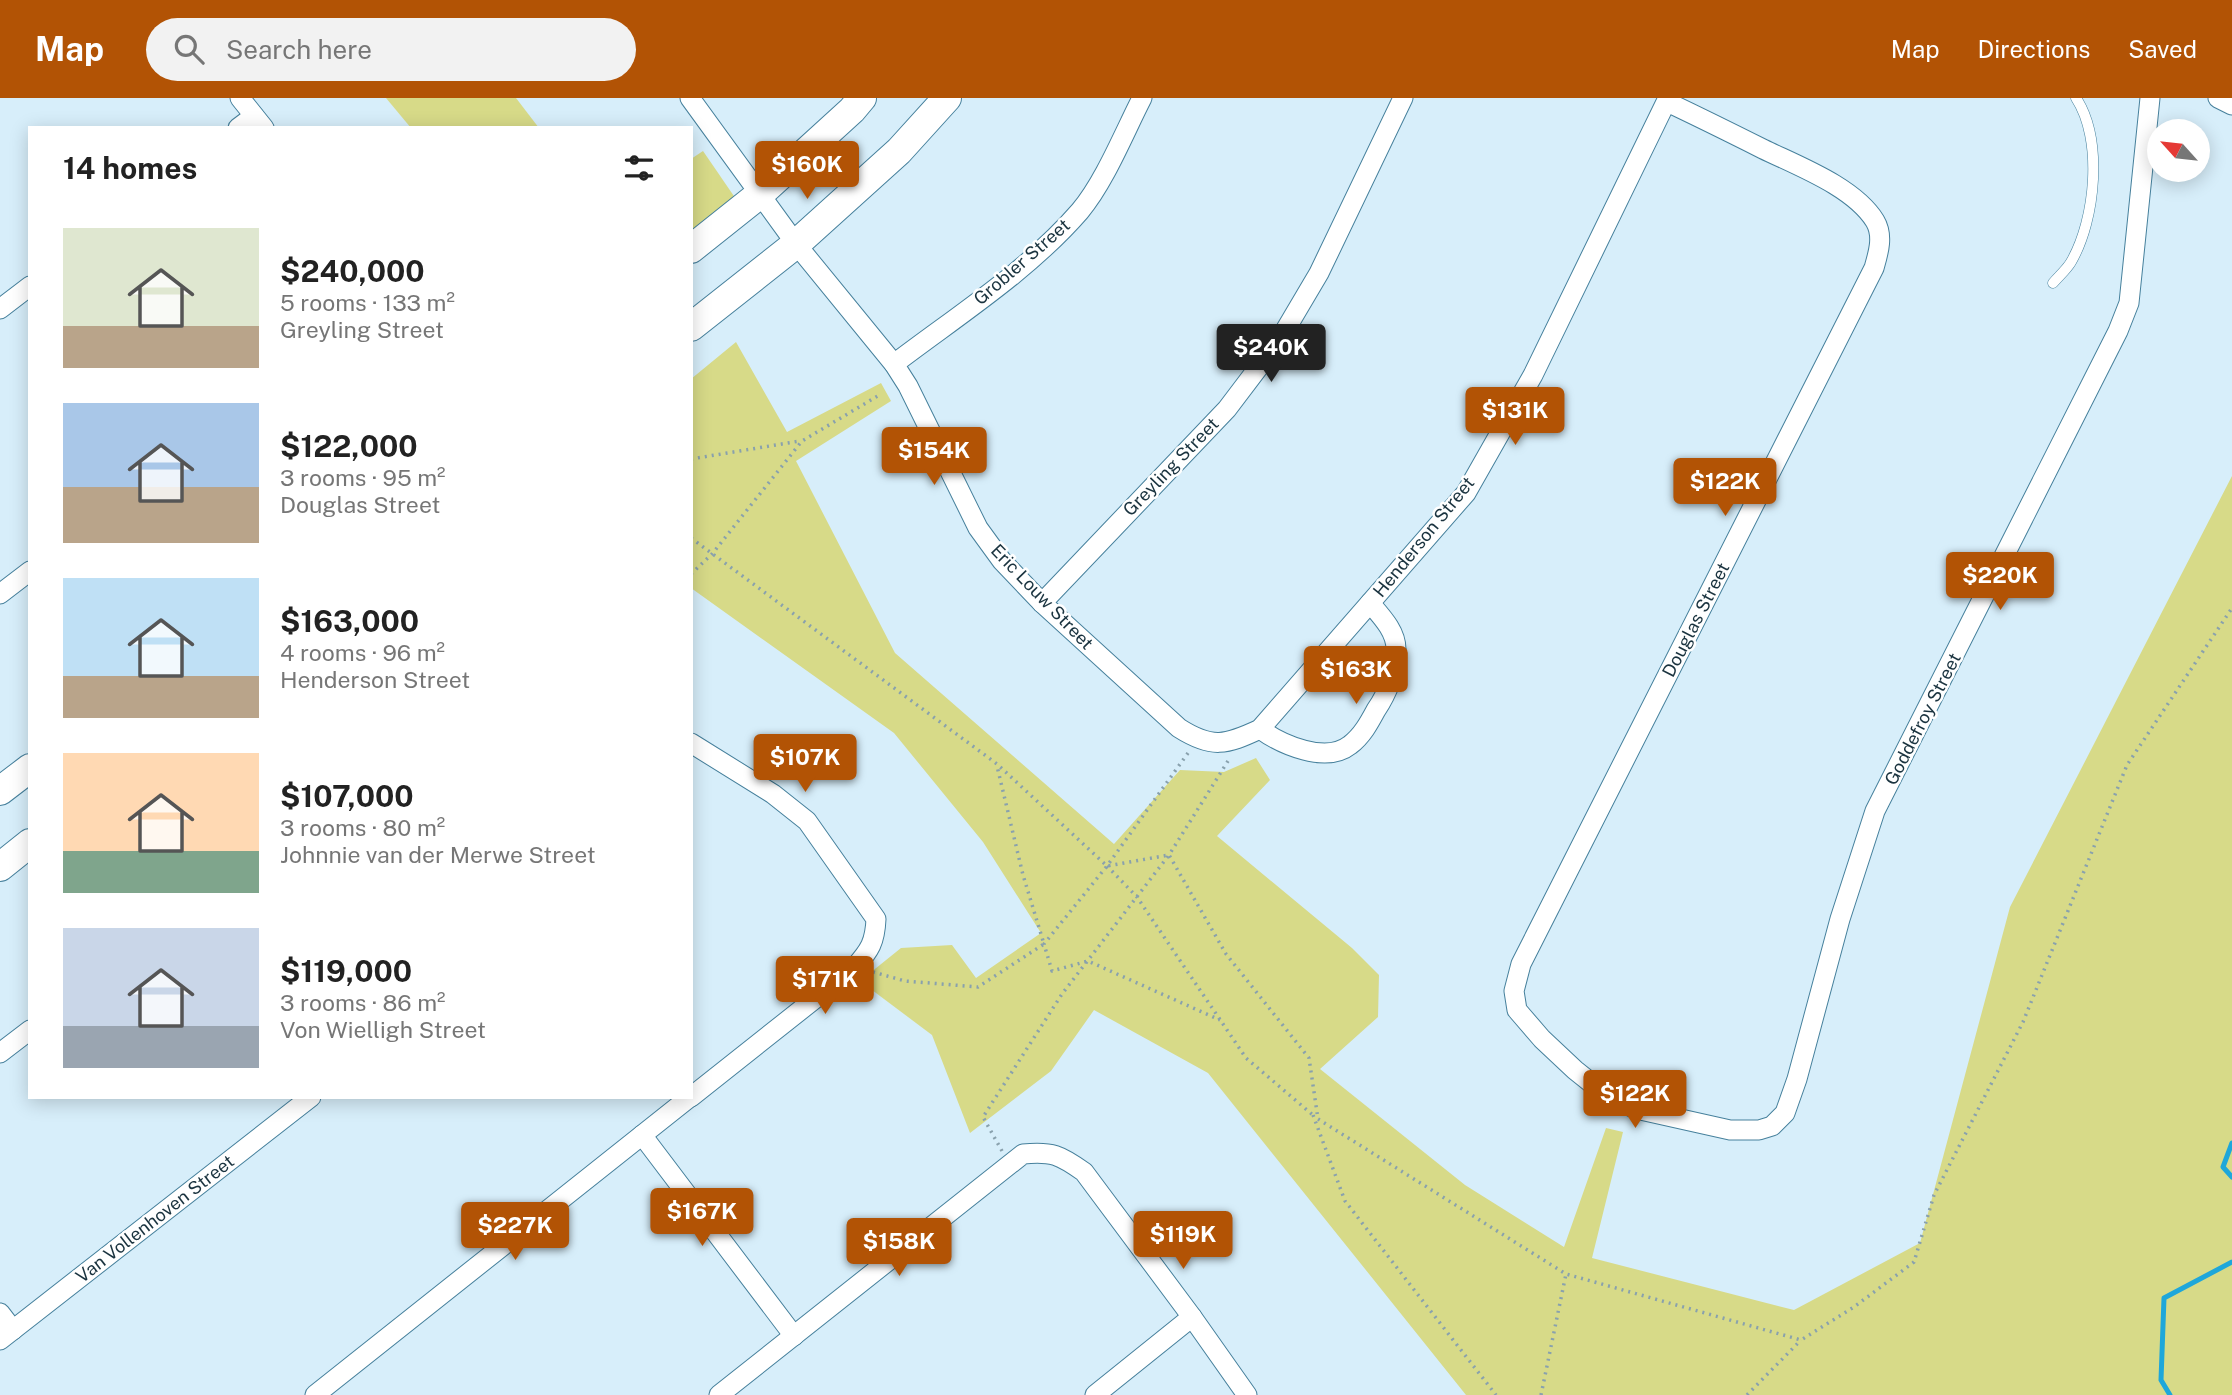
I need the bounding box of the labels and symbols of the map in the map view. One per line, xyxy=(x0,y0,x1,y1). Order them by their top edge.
north arrow xyxy=(2147,119,2210,182)
pin: $160K xyxy=(758,141,856,201)
street label: Grobler Street xyxy=(969,214,1074,309)
pin: $240K xyxy=(1222,324,1320,384)
pin: $131K xyxy=(1466,388,1564,447)
street label: Greyling Street xyxy=(1119,413,1223,520)
pin: $154K xyxy=(885,428,983,487)
pin: $122K xyxy=(1676,458,1774,518)
street label: Henderson Street xyxy=(1369,472,1479,601)
street label: Eric Louw Street xyxy=(987,540,1098,654)
pin: $220K xyxy=(1951,552,2049,612)
street label: Douglas Street xyxy=(1658,559,1733,680)
pin: $163K xyxy=(1307,646,1405,706)
street label: Goddefroy Street xyxy=(1880,649,1965,788)
pin: $107K xyxy=(756,734,854,794)
pin: $171K xyxy=(776,956,874,1016)
pin: $122K xyxy=(1586,1070,1684,1130)
street label: Van Vollenhoven Street xyxy=(72,1150,238,1287)
pin: $167K xyxy=(653,1188,751,1248)
pin: $227K xyxy=(466,1202,564,1262)
pin: $119K xyxy=(1134,1212,1232,1271)
pin: $158K xyxy=(850,1218,948,1278)

